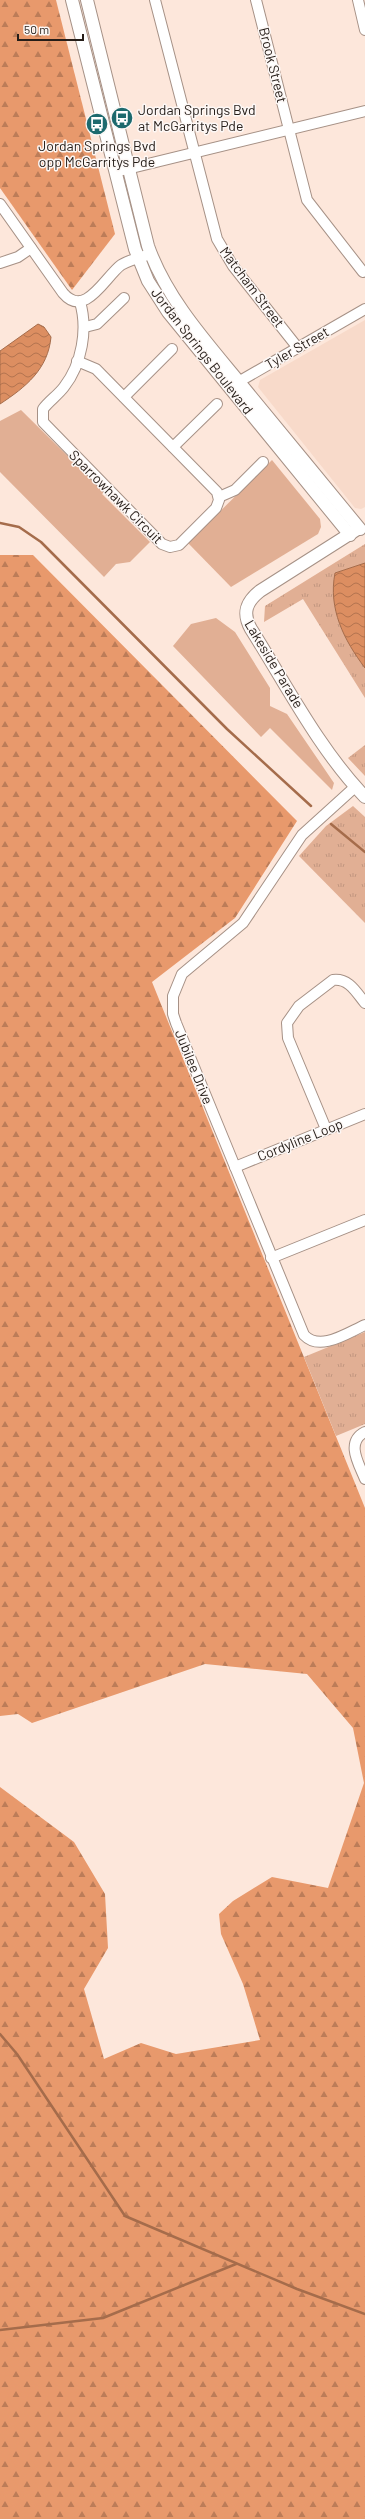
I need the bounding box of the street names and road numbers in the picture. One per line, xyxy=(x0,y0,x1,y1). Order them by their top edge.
street label: Brook Street xyxy=(256,25,291,104)
street label: Matcham Street xyxy=(217,243,288,330)
street label: Jordan Springs Boulevard xyxy=(148,284,257,417)
street label: Tyler Street xyxy=(262,323,332,373)
street label: Sparrowhawk Circuit xyxy=(66,446,167,547)
street label: Lakeside Parade xyxy=(241,616,308,711)
street label: Jubilee Drive xyxy=(172,1027,217,1107)
street label: Cordyline Loop xyxy=(255,1115,345,1164)

